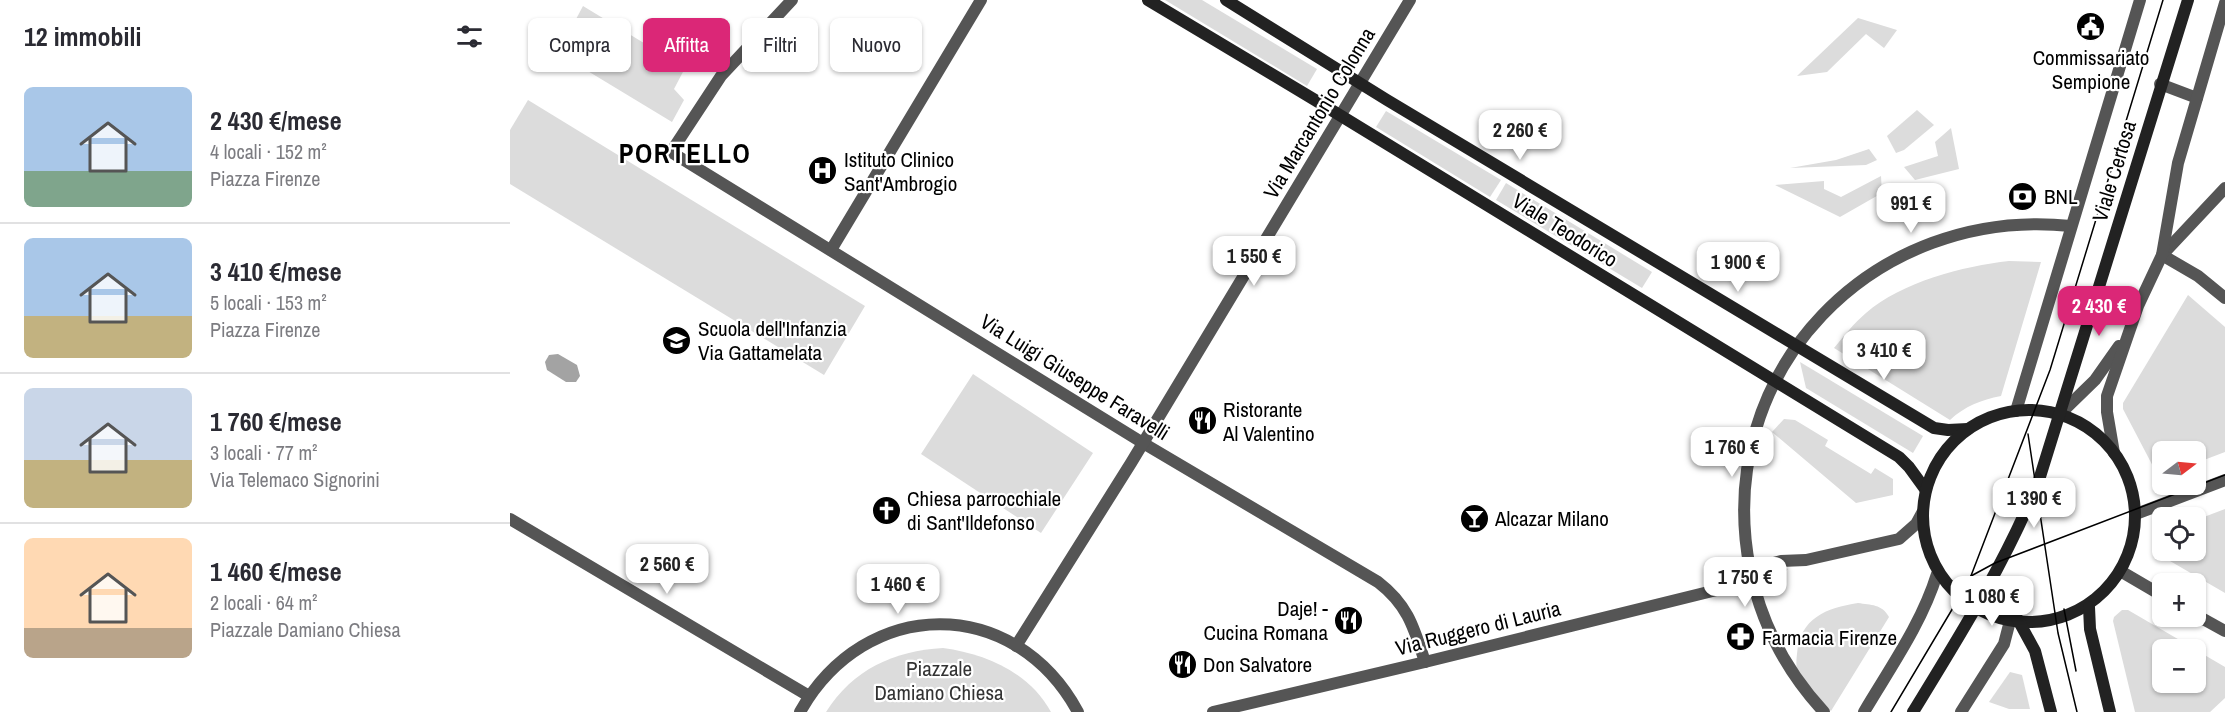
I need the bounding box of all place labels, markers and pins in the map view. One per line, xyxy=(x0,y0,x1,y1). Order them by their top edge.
public building icon: Commissariato Sempione xyxy=(2075,10,2107,42)
place label: Commissariato Sempione xyxy=(2033,43,2149,96)
pin: 2 260 € xyxy=(1465,110,1575,161)
place label: Istituto Clinico Sant'Ambrogio xyxy=(844,145,957,198)
hospital icon: Istituto Clinico Sant'Ambrogio xyxy=(807,155,839,187)
bank icon: BNL xyxy=(2007,180,2039,212)
place label: BNL xyxy=(2044,182,2078,211)
pin: 991 € xyxy=(1869,183,1953,234)
pin: 1 550 € xyxy=(1199,236,1309,287)
pin: 1 900 € xyxy=(1683,242,1793,293)
pin: 2 430 € xyxy=(2044,286,2154,337)
place label: Scuola dell'Infanzia Via Gattamelata xyxy=(698,314,847,367)
school or university icon: Scuola dell'Infanzia Via Gattamelata xyxy=(661,324,693,356)
pin: 3 410 € xyxy=(1829,330,1939,381)
place label: Ristorante Al Valentino xyxy=(1222,395,1315,448)
restaurant icon: Ristorante Al Valentino xyxy=(1186,405,1218,437)
pin: 1 760 € xyxy=(1677,427,1787,478)
pin: 1 390 € xyxy=(1979,478,2089,529)
place label: Chiesa parrocchiale di Sant'Ildefonso xyxy=(907,484,1061,537)
church icon: Chiesa parrocchiale di Sant'Ildefonso xyxy=(870,494,902,526)
bar icon: Alcazar Milano xyxy=(1458,502,1490,534)
place label: Alcazar Milano xyxy=(1494,504,1609,533)
pin: 2 560 € xyxy=(612,544,722,595)
pin: 1 750 € xyxy=(1690,557,1800,608)
pin: 1 460 € xyxy=(843,564,953,615)
pin: 1 080 € xyxy=(1937,576,2047,627)
place label: Daje! - Cucina Romana xyxy=(1204,594,1328,647)
restaurant icon: Daje! - Cucina Romana xyxy=(1333,604,1365,636)
pharmacy icon: Farmacia Firenze xyxy=(1725,621,1757,653)
place label: Farmacia Firenze xyxy=(1762,623,1897,652)
restaurant icon: Don Salvatore xyxy=(1166,648,1198,680)
place label: Don Salvatore xyxy=(1203,650,1312,679)

